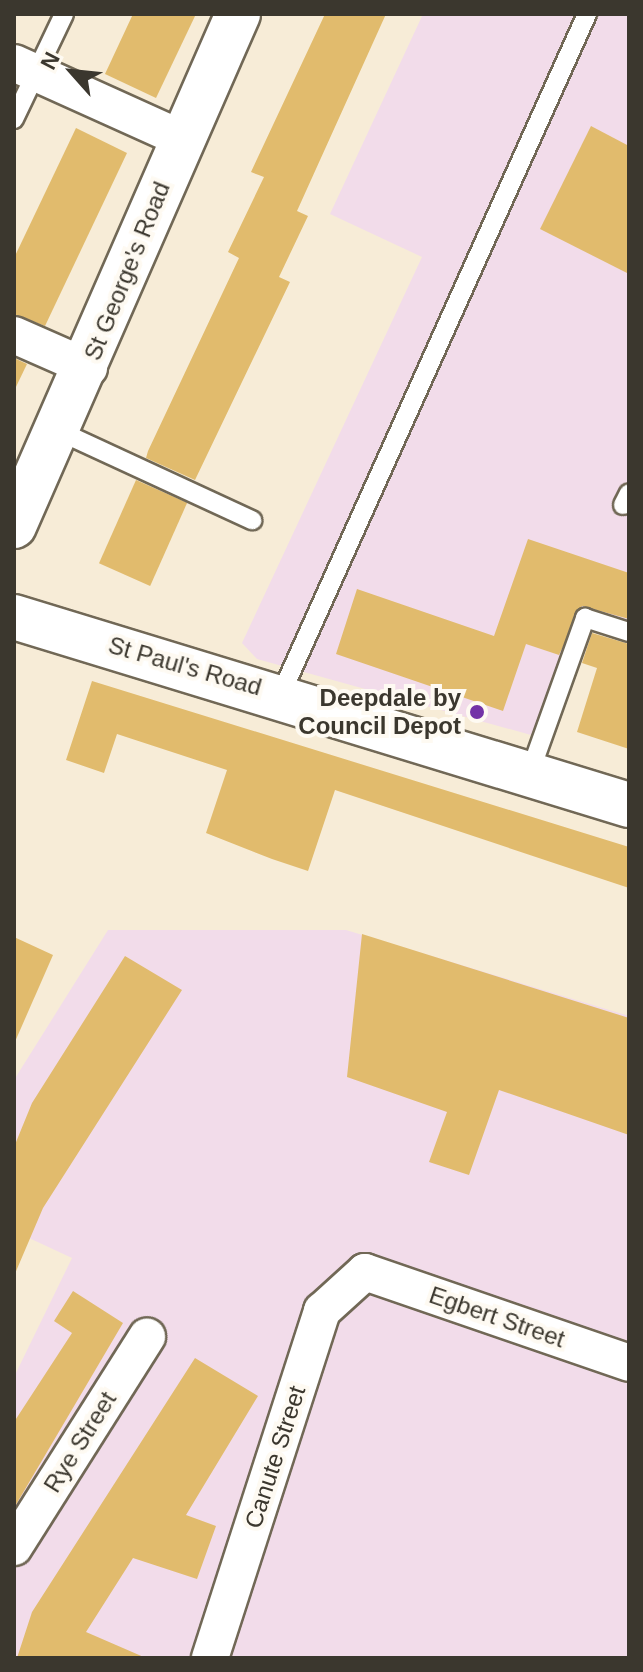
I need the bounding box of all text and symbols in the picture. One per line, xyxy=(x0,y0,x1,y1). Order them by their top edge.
north arrow xyxy=(32,32,112,112)
text: N xyxy=(35,48,65,74)
street label: St George's Road xyxy=(78,178,176,364)
street label: St Paul's Road xyxy=(105,630,265,702)
place label: Deepdale by Council Depot xyxy=(298,684,461,740)
marker: Deepdale by Council Depot xyxy=(468,703,486,721)
street label: Egbert Street xyxy=(425,1280,569,1354)
street label: Canute Street xyxy=(238,1382,312,1532)
street label: Rye Street xyxy=(38,1386,122,1498)

